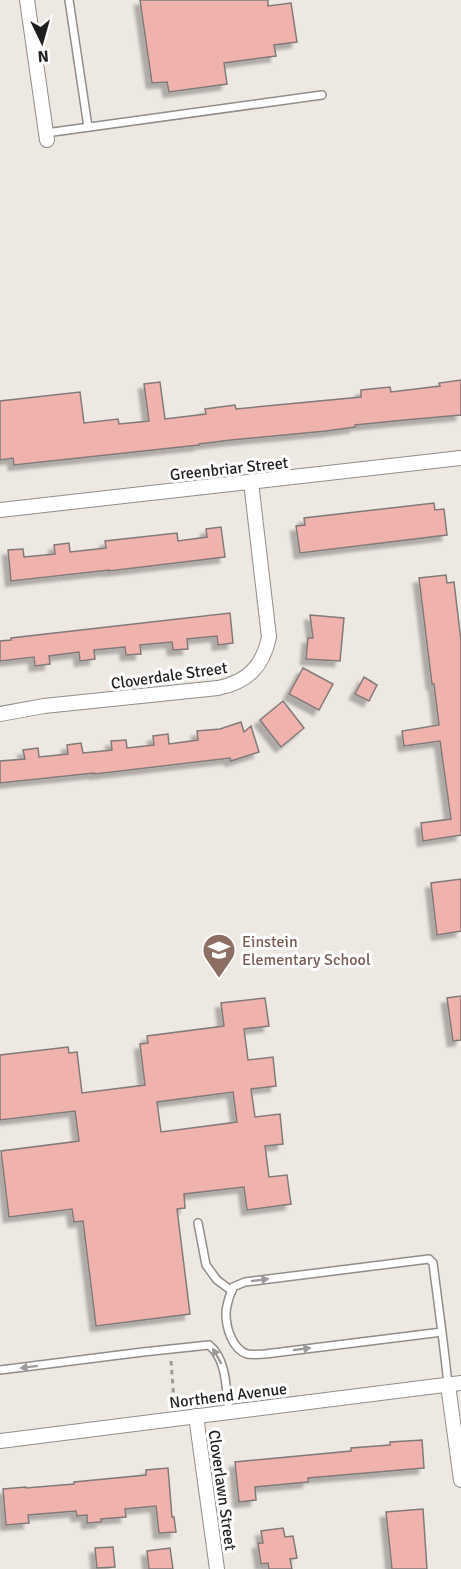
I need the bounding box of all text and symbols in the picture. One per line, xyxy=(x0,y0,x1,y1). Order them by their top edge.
north arrow xyxy=(12,12,72,72)
text: N xyxy=(37,45,50,66)
street label: Greenbriar Street xyxy=(169,453,290,485)
street label: Cloverdale Street xyxy=(110,658,229,694)
school or university icon: Einstein Elementary School xyxy=(201,932,237,979)
place label: Einstein Elementary School xyxy=(242,932,371,970)
one-way arrow xyxy=(250,1275,269,1285)
one-way arrow xyxy=(293,1344,312,1354)
one-way arrow xyxy=(211,1348,222,1364)
one-way arrow xyxy=(19,1362,38,1371)
street label: Northend Avenue xyxy=(168,1379,288,1413)
street label: Cloverlawn Street xyxy=(204,1429,240,1552)

